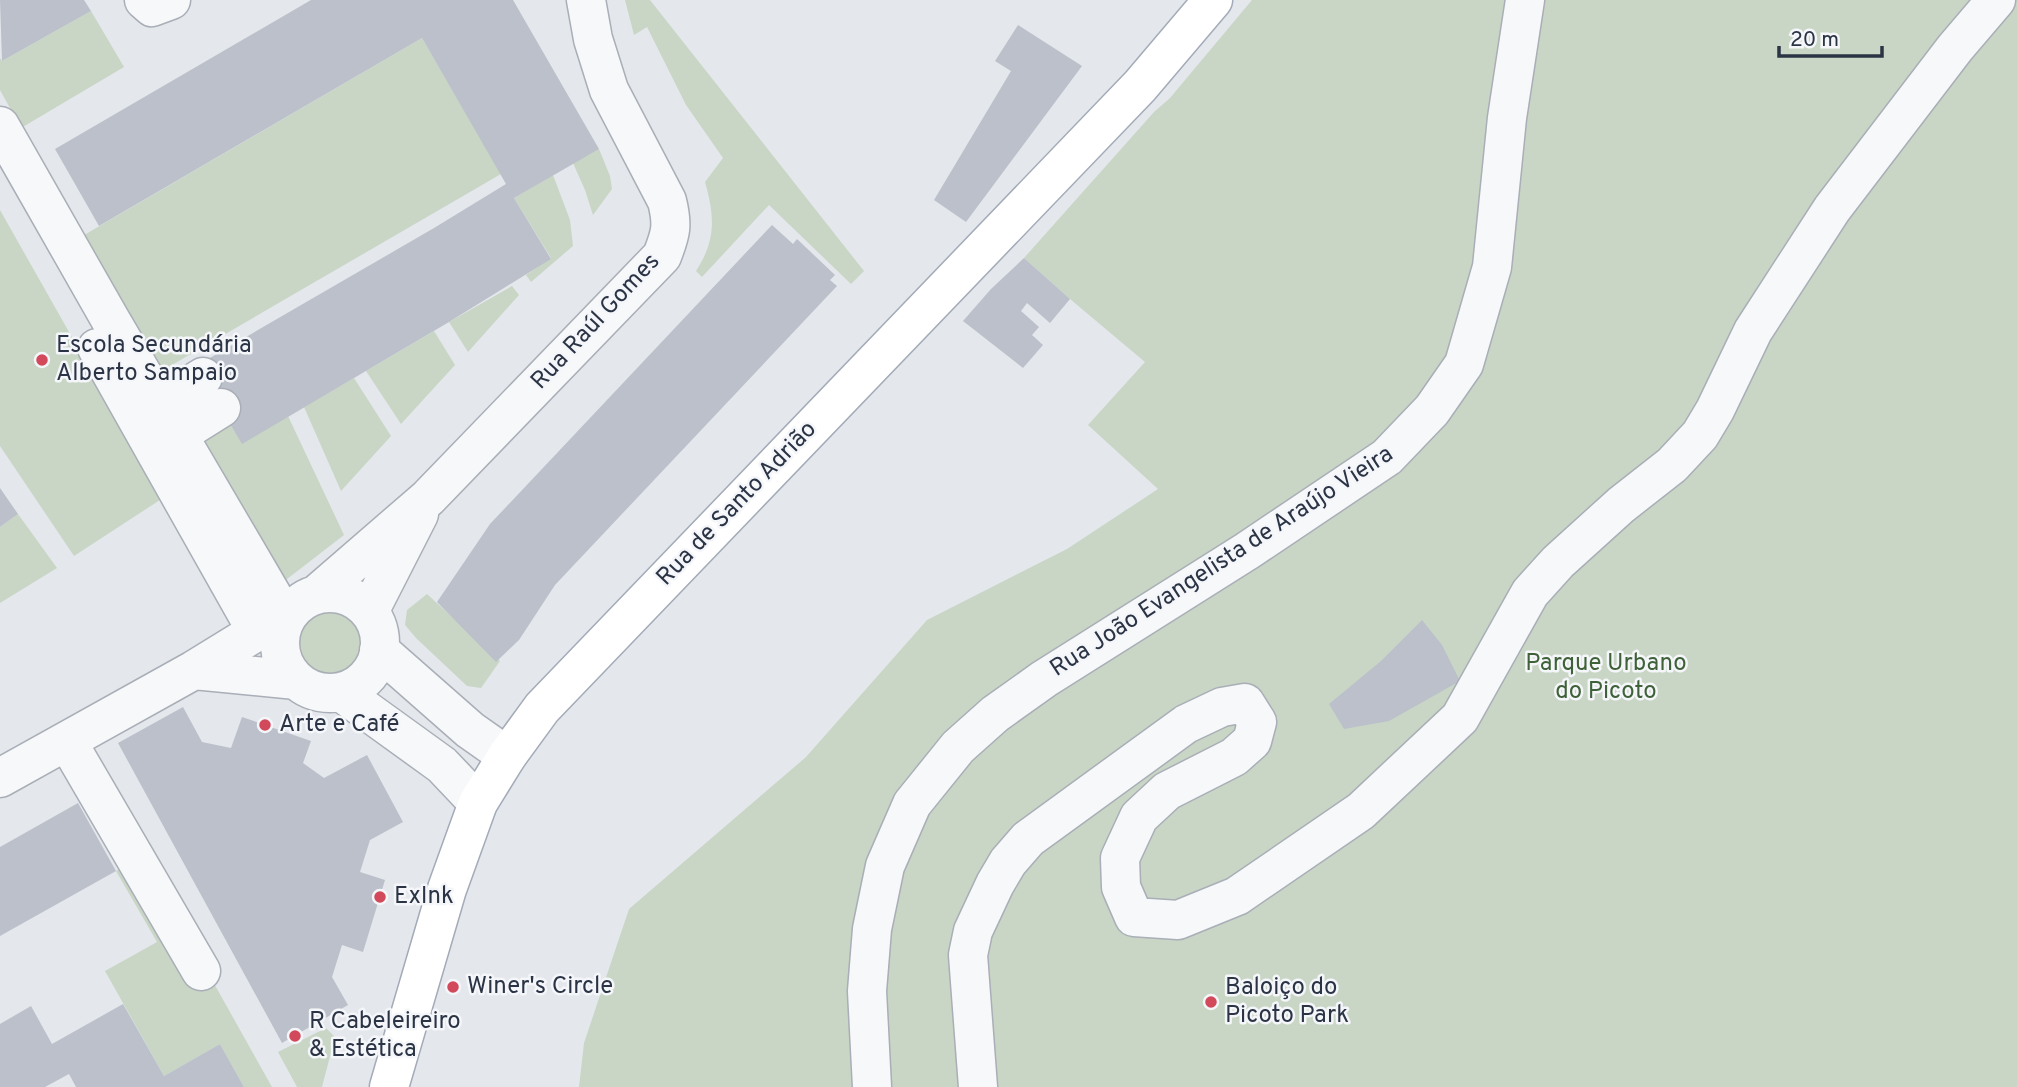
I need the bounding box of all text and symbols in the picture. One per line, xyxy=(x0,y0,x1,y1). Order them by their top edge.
scale bar xyxy=(1779,14,1882,58)
text: 20 m xyxy=(1790,27,1839,54)
street label: Rua Raúl Gomes xyxy=(525,248,667,396)
place label: Escola Secundária Alberto Sampaio xyxy=(56,331,252,389)
marker: Escola Secundária Alberto Sampaio xyxy=(34,352,50,368)
street label: Rua de Santo Adrião xyxy=(651,415,823,593)
street label: Rua João Evangelista de Araújo Vieira xyxy=(1045,440,1399,684)
park label: Parque Urbano do Picoto xyxy=(1525,649,1687,707)
place label: Arte e Café xyxy=(279,710,399,740)
marker: Arte e Café xyxy=(257,717,273,733)
place label: ExInk xyxy=(394,882,454,912)
marker: ExInk xyxy=(372,889,388,905)
place label: Winer's Circle xyxy=(467,972,613,1002)
place label: Baloiço do Picoto Park xyxy=(1225,973,1349,1031)
marker: Winer's Circle xyxy=(445,979,461,995)
marker: Baloiço do Picoto Park xyxy=(1203,994,1219,1010)
place label: R Cabeleireiro & Estética xyxy=(309,1007,461,1065)
marker: R Cabeleireiro & Estética xyxy=(287,1028,303,1044)

